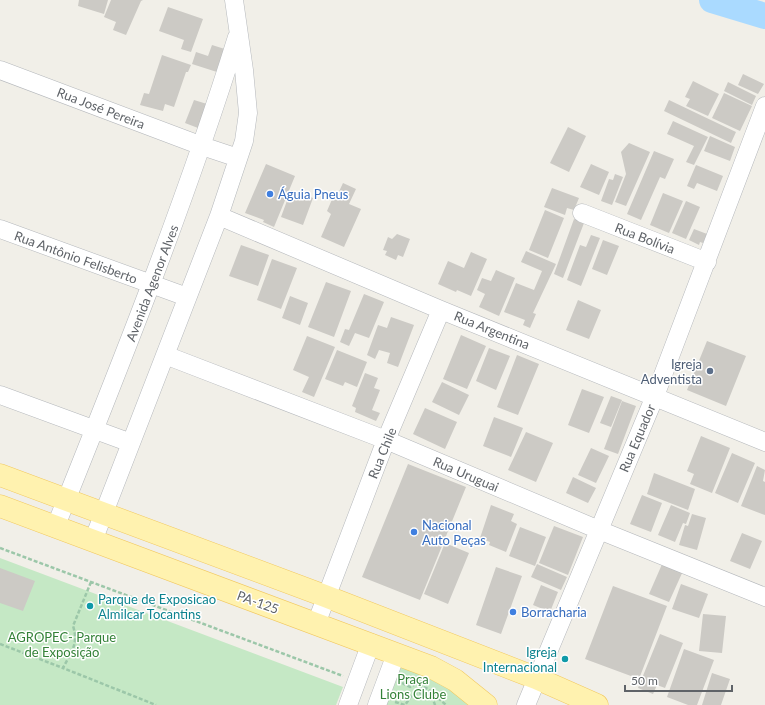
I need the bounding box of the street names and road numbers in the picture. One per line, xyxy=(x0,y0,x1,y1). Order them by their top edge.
street label: Rua José Pereira xyxy=(55,84,147,132)
street label: Rua Bolívia xyxy=(613,219,677,257)
street label: Avenida Agenor Alves xyxy=(122,222,182,344)
street label: Rua Antônio Felisberto xyxy=(12,227,140,287)
street label: Rua Argentina xyxy=(452,308,532,352)
street label: Rua Equador xyxy=(615,401,659,475)
street label: Rua Chile xyxy=(364,425,400,481)
street label: Rua Uruguai xyxy=(431,453,501,495)
street label: PA-125 xyxy=(235,587,281,617)

